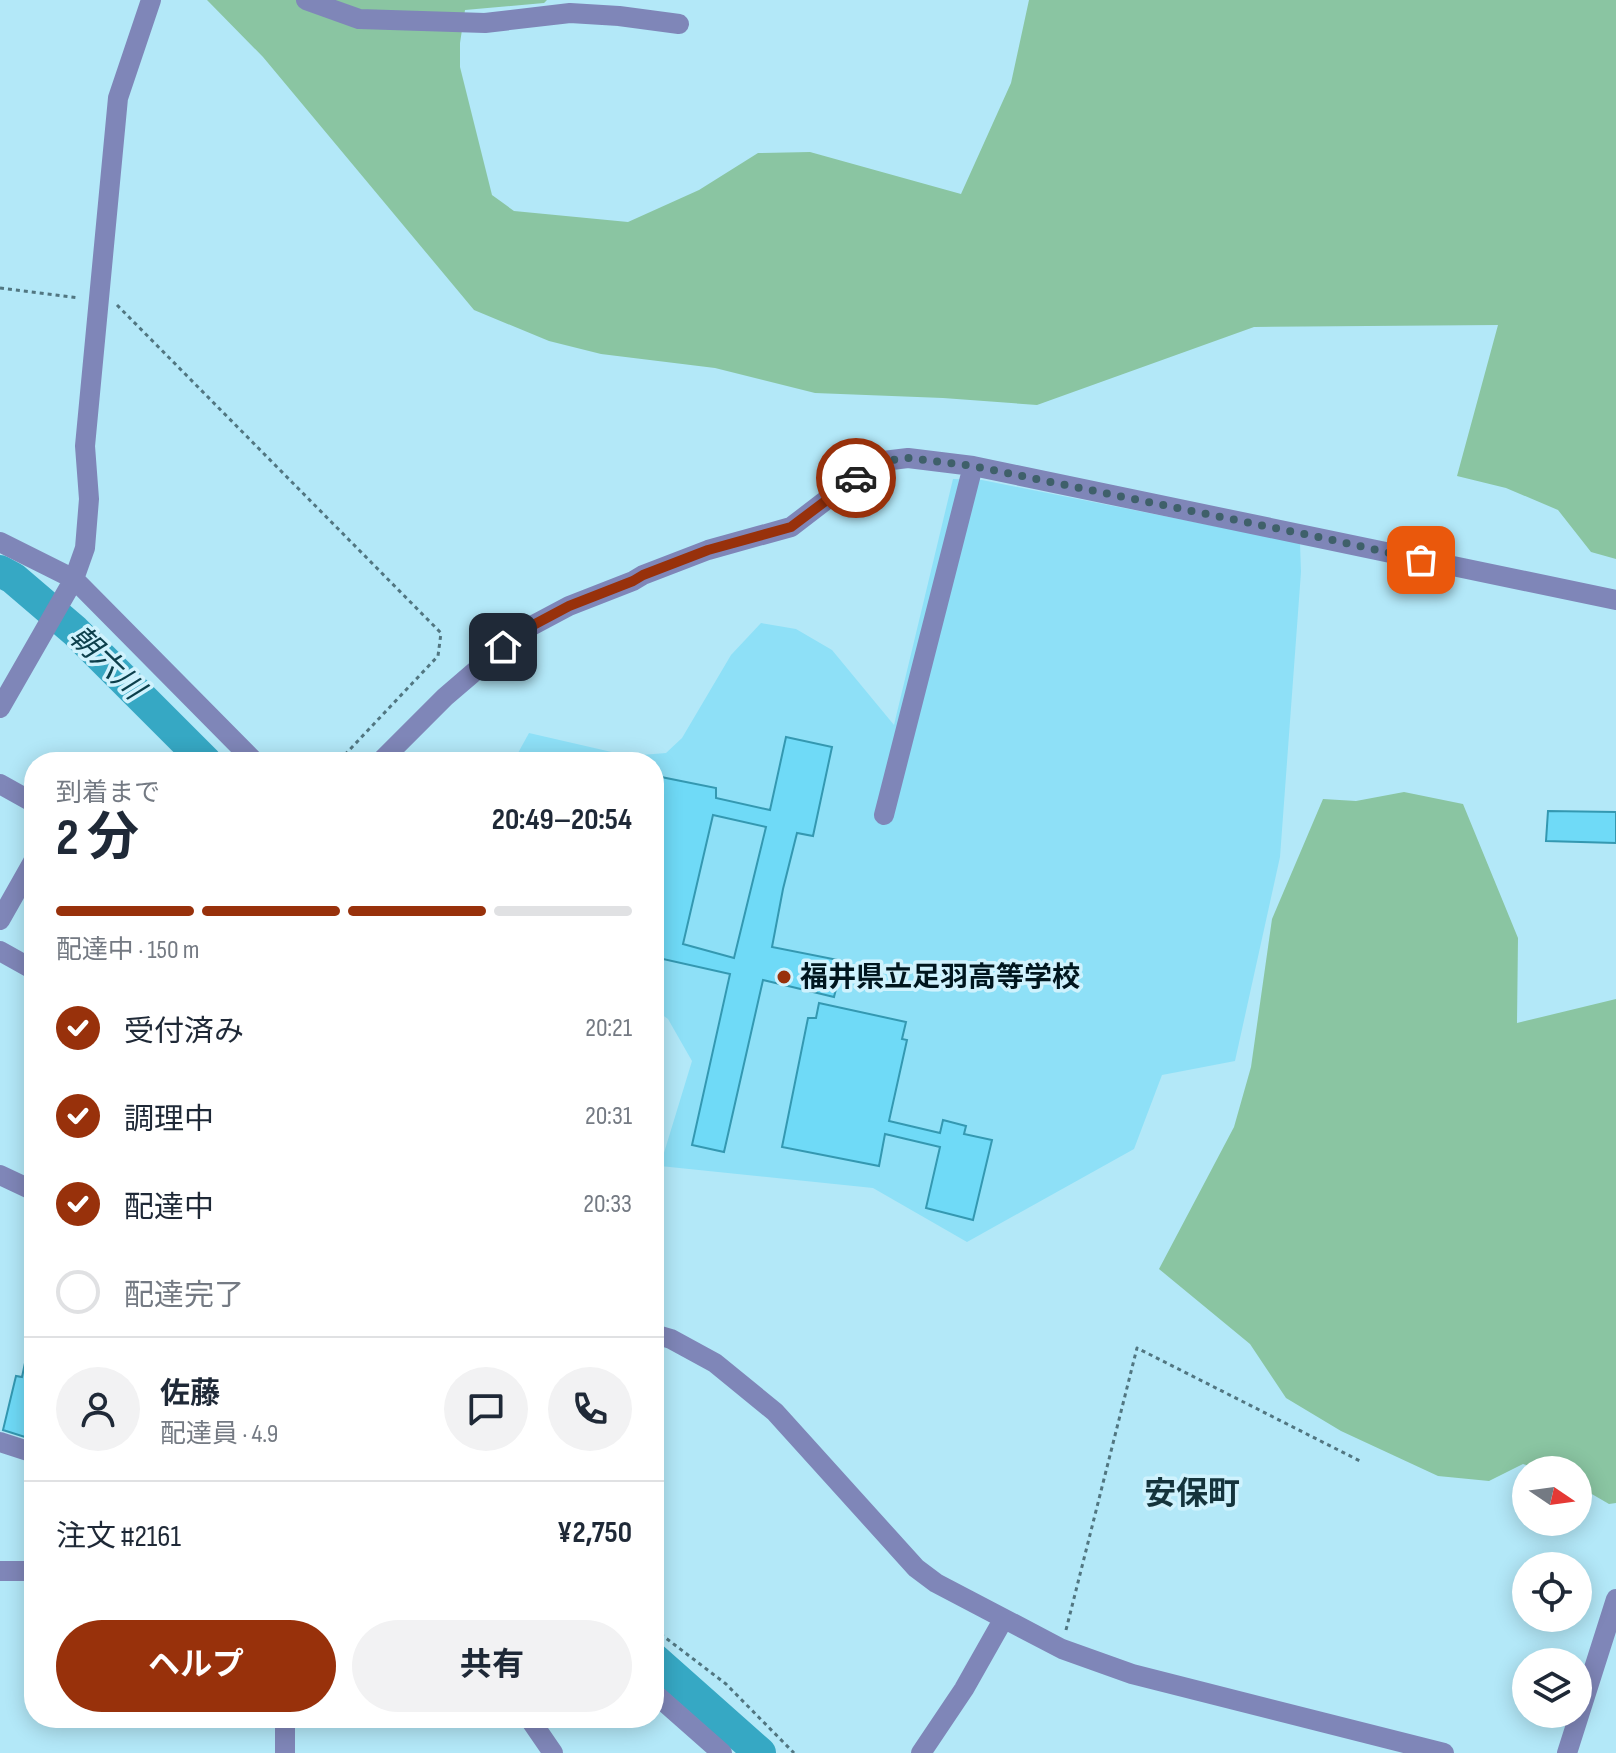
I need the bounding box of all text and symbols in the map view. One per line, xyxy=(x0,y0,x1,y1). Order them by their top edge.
courier xyxy=(816,438,896,518)
icon: car xyxy=(834,456,878,500)
pin xyxy=(1387,526,1455,594)
icon: bag xyxy=(1399,538,1443,582)
pin xyxy=(469,613,537,681)
water label: 朝六川 xyxy=(61,619,153,709)
icon: home xyxy=(481,625,525,669)
text: 到着まで xyxy=(56,778,160,809)
text: 20:49–20:54 xyxy=(492,802,632,838)
text: 2 分 xyxy=(56,807,139,870)
text: 配達中 · 150 m xyxy=(56,935,199,966)
place label: 福井県立足羽高等学校 xyxy=(800,961,1080,994)
marker: 福井県立足羽高等学校 xyxy=(775,968,793,986)
icon: check xyxy=(56,1006,100,1050)
text: 20:21 xyxy=(585,1013,632,1044)
text: 受付済み xyxy=(124,1014,244,1050)
icon: check xyxy=(56,1094,100,1138)
text: 20:31 xyxy=(585,1101,632,1132)
text: 調理中 xyxy=(124,1102,214,1138)
icon: check xyxy=(56,1182,100,1226)
text: 20:33 xyxy=(583,1189,632,1220)
text: 配達中 xyxy=(124,1190,214,1226)
text: 配達完了 xyxy=(124,1278,244,1314)
button: person xyxy=(56,1367,140,1451)
button: chat xyxy=(444,1367,528,1451)
button: phone xyxy=(548,1367,632,1451)
text: 佐藤 xyxy=(160,1376,220,1412)
text: 配達員 · 4.9 xyxy=(160,1419,278,1450)
north arrow xyxy=(1512,1456,1592,1536)
map controls xyxy=(1512,1456,1592,1728)
district label: 安保町 xyxy=(1144,1475,1240,1514)
text: ¥2,750 xyxy=(557,1515,632,1551)
text: 注文 #2161 xyxy=(56,1519,181,1555)
button: locate xyxy=(1512,1552,1592,1632)
button: ヘルプ xyxy=(56,1620,336,1712)
button: 共有 xyxy=(352,1620,632,1712)
button: layers xyxy=(1512,1648,1592,1728)

